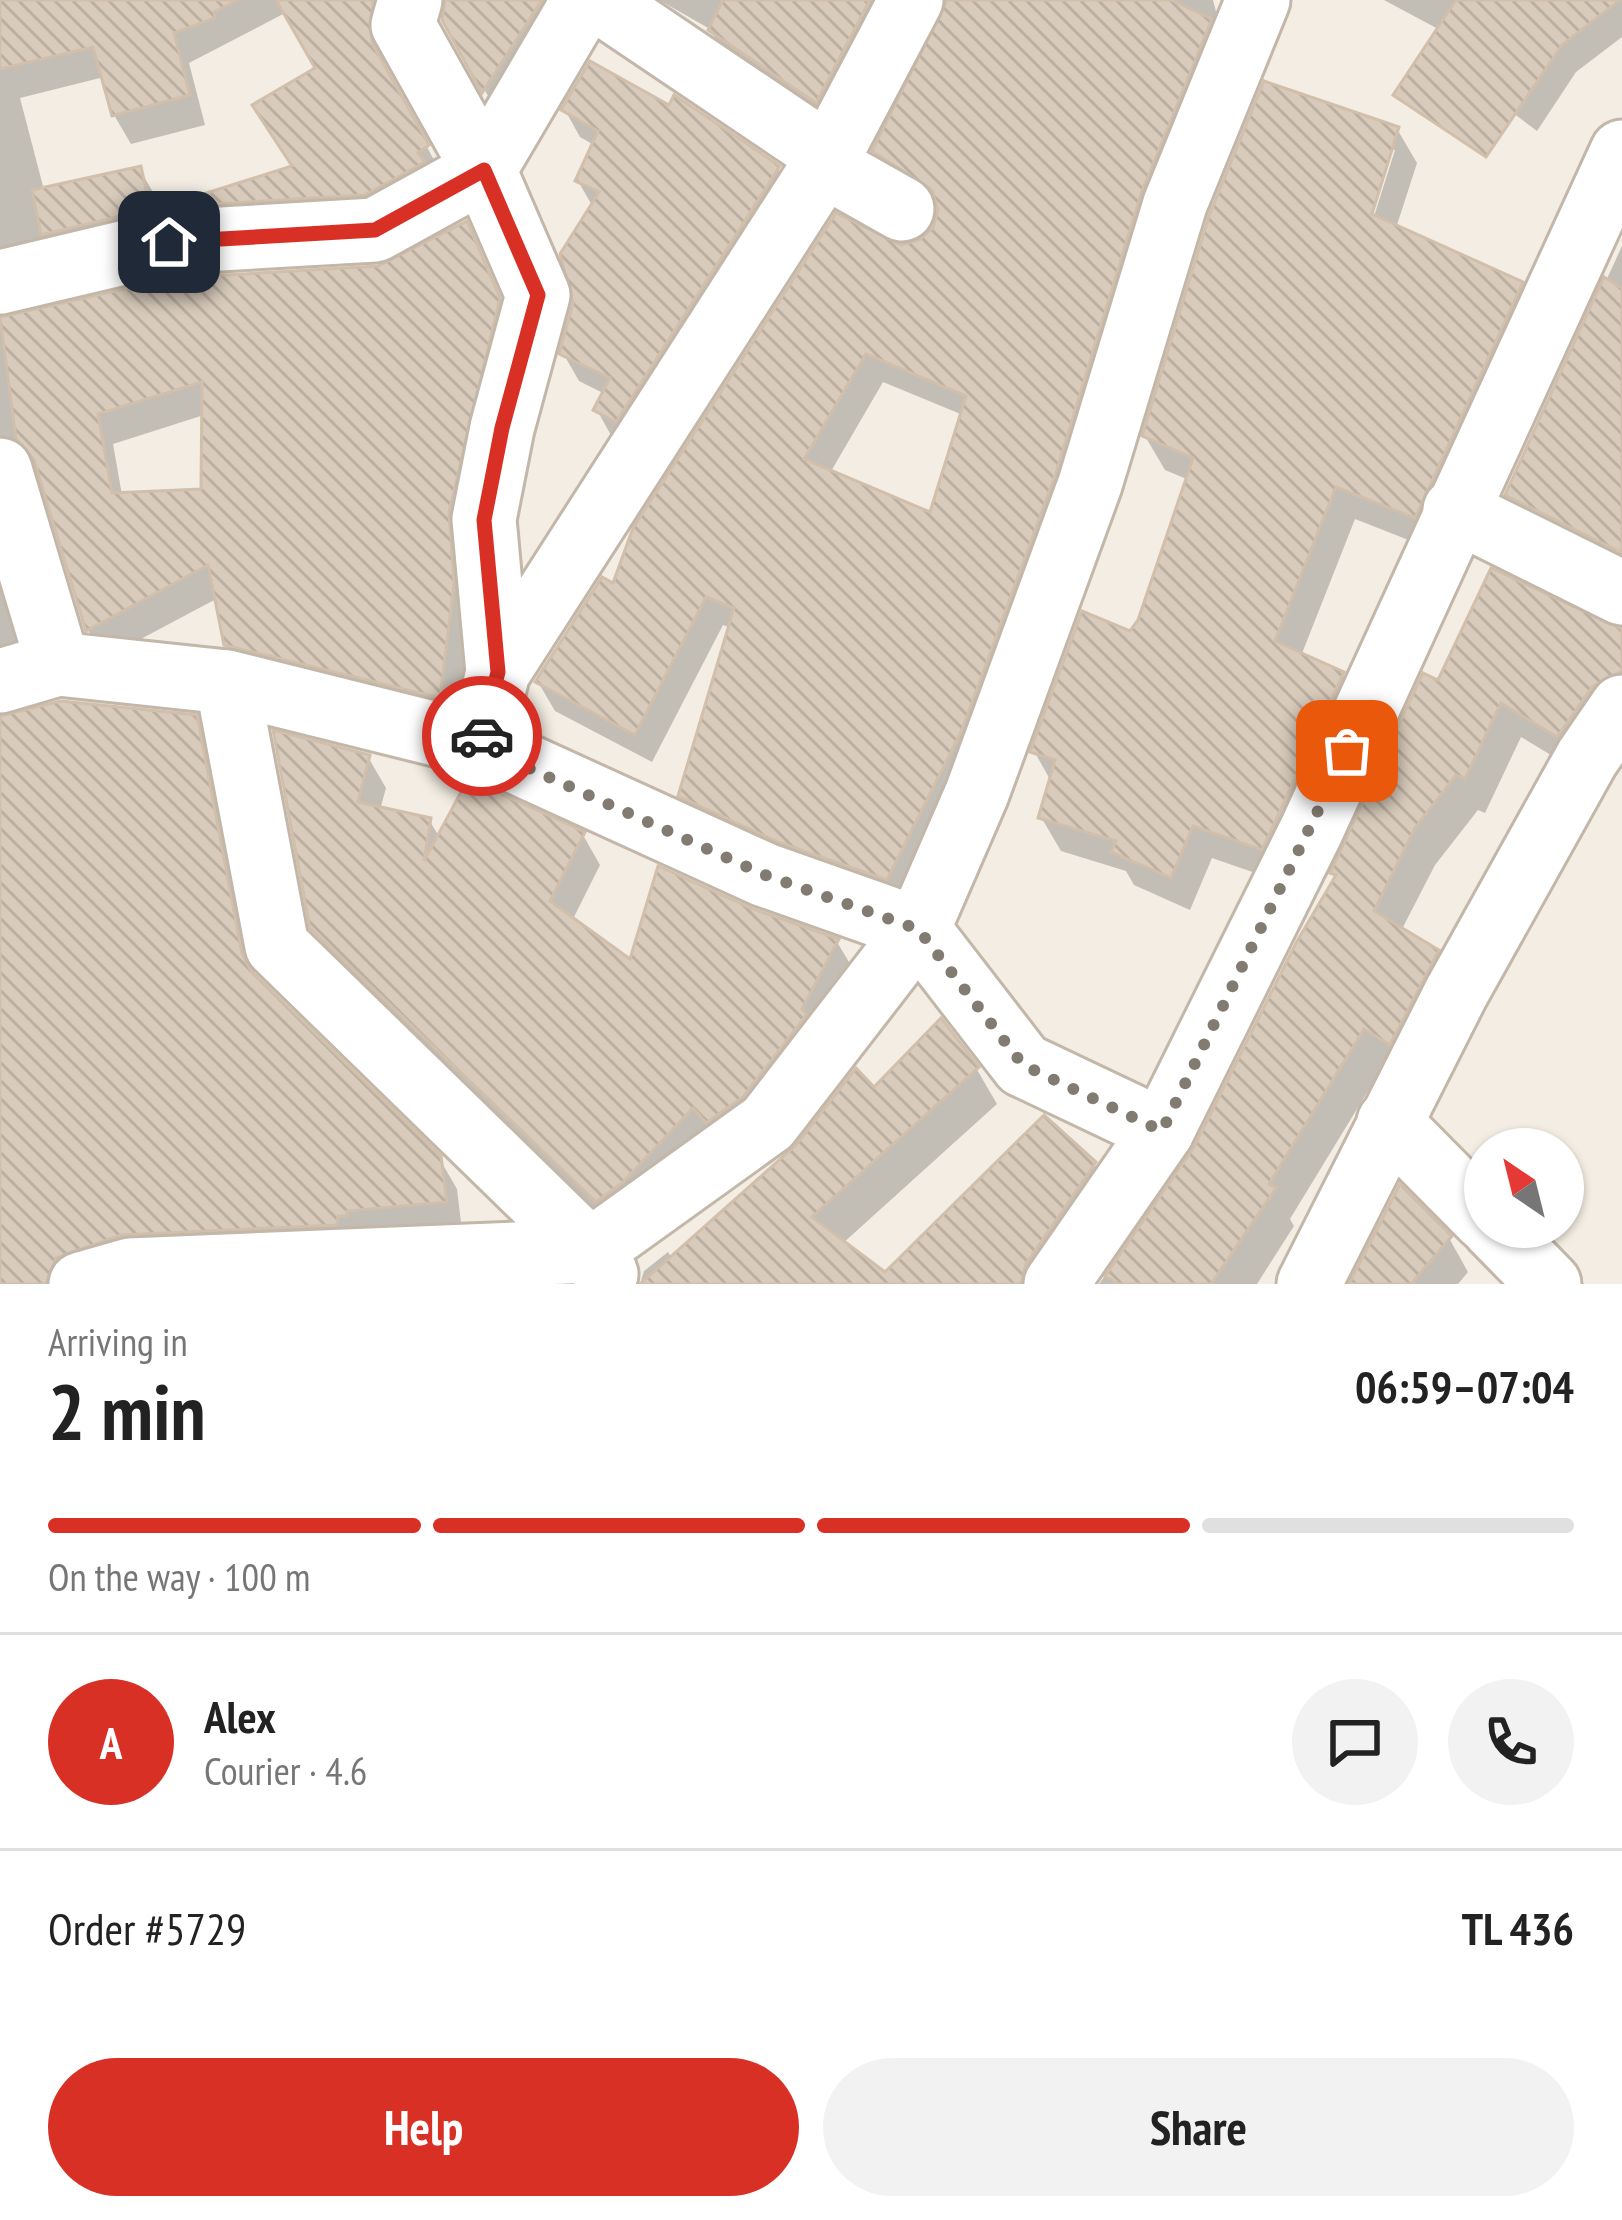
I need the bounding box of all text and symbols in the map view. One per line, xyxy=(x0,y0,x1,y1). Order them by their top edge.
pin xyxy=(118,191,220,293)
icon: home xyxy=(136,209,202,275)
courier xyxy=(422,676,542,796)
pin xyxy=(1296,700,1398,802)
icon: car xyxy=(449,703,515,769)
icon: bag xyxy=(1314,718,1380,784)
north arrow xyxy=(1464,1128,1584,1248)
map controls xyxy=(1464,1128,1584,1248)
text: Arriving in xyxy=(48,1316,188,1367)
text: 06:59–07:04 xyxy=(1355,1357,1574,1415)
text: 2 min xyxy=(48,1361,206,1462)
text: On the way · 100 m xyxy=(48,1551,310,1602)
button: chat xyxy=(1292,1679,1418,1805)
button: phone xyxy=(1448,1679,1574,1805)
text: Alex xyxy=(204,1687,276,1745)
text: A xyxy=(100,1713,122,1771)
text: Courier · 4.6 xyxy=(204,1745,367,1796)
text: Order #5729 xyxy=(48,1899,246,1957)
text: TL 436 xyxy=(1462,1899,1574,1957)
button: Help xyxy=(48,2058,799,2196)
button: Share xyxy=(823,2058,1574,2196)

